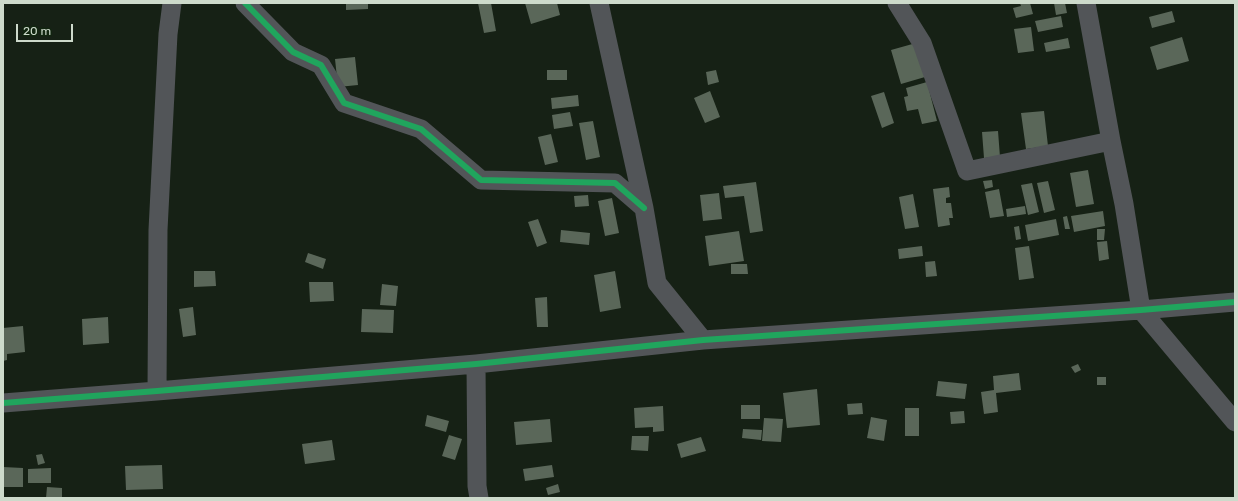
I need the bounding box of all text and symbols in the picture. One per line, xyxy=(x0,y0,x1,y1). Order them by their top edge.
scale bar xyxy=(18,16,75,42)
text: 20 m xyxy=(23,24,51,38)

